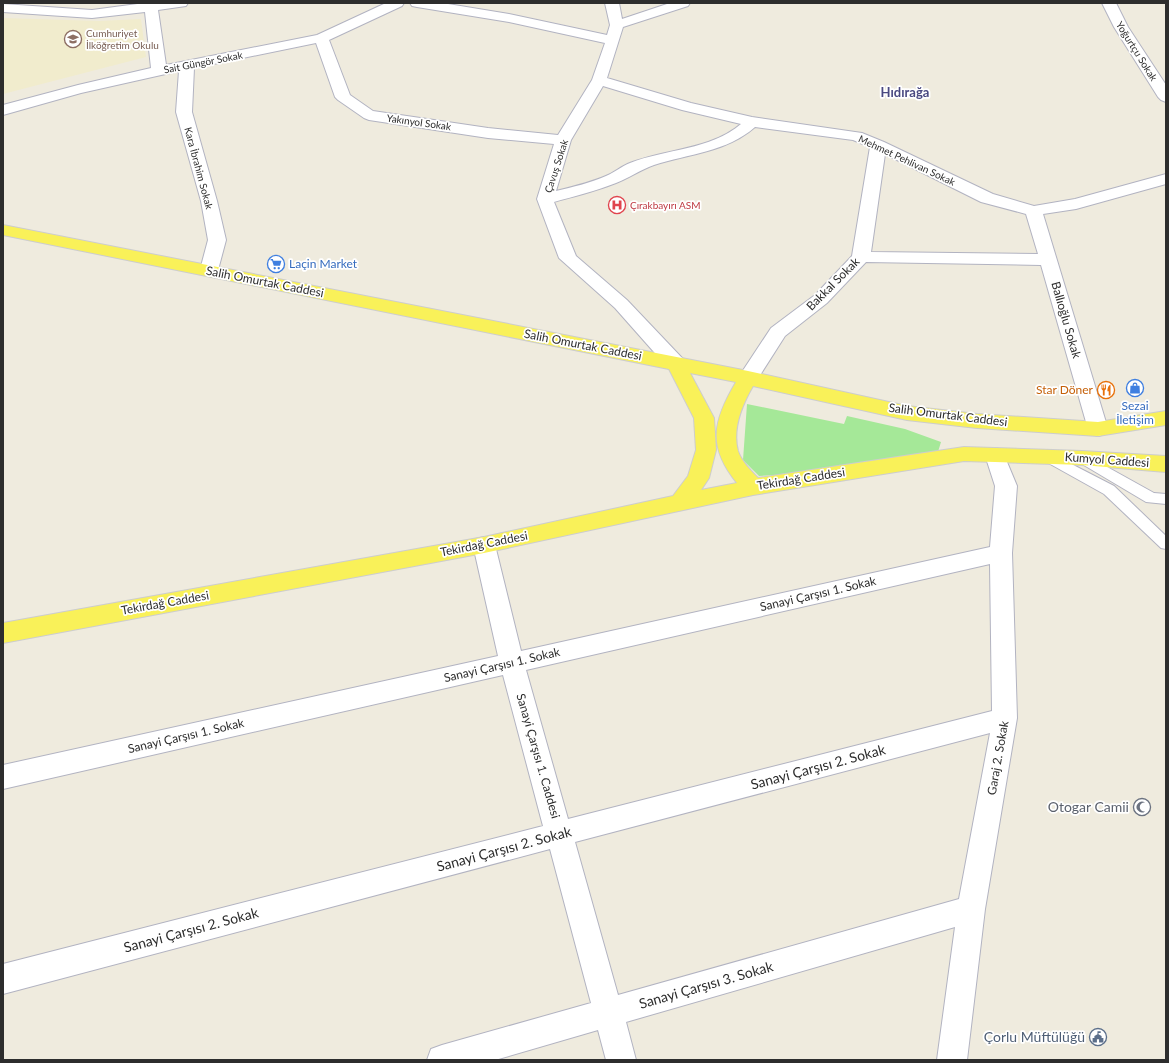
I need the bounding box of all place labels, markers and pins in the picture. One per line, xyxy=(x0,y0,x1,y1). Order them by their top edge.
place label: Cumhuriyet İlköğretim Okulu xyxy=(86,27,159,51)
school or university icon: Cumhuriyet İlköğretim Okulu xyxy=(63,29,83,49)
hospital icon: Çırakbayırı ASM xyxy=(607,195,627,215)
place label: Çırakbayırı ASM xyxy=(630,199,700,211)
supermarket icon: Laçin Market xyxy=(266,254,286,274)
place label: Laçin Market xyxy=(289,256,358,271)
shop icon: Sezai İletişim xyxy=(1125,378,1145,398)
restaurant icon: Star Döner xyxy=(1096,380,1116,400)
place label: Star Döner xyxy=(1036,382,1094,397)
place label: Sezai İletişim xyxy=(1116,398,1154,427)
mosque icon: Otogar Camii xyxy=(1132,797,1152,817)
place label: Otogar Camii xyxy=(1048,798,1129,815)
public building icon: Çorlu Müftülüğü xyxy=(1088,1027,1108,1047)
place label: Çorlu Müftülüğü xyxy=(984,1028,1085,1045)

